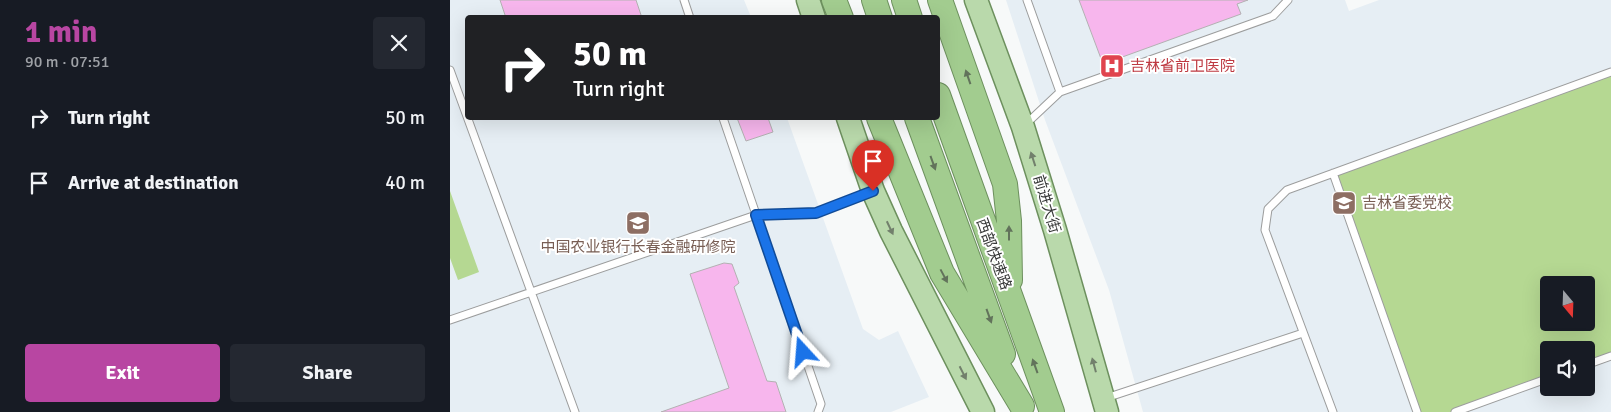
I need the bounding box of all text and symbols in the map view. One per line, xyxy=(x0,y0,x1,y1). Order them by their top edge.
text: 1 min xyxy=(25,14,97,51)
button: close xyxy=(373,17,425,69)
text: 50 m xyxy=(573,32,647,75)
icon: right xyxy=(490,35,555,100)
text: 90 m · 07:51 xyxy=(25,52,109,72)
hospital icon: 吉林省前卫医院 xyxy=(1099,53,1125,79)
place label: 吉林省前卫医院 xyxy=(1130,57,1235,75)
one-way arrow xyxy=(964,70,971,85)
text: Turn right xyxy=(573,75,665,102)
icon: right xyxy=(25,104,53,132)
text: Turn right xyxy=(68,106,150,130)
text: 50 m xyxy=(385,106,425,130)
pin xyxy=(852,140,894,191)
icon: arrive xyxy=(859,147,887,175)
one-way arrow xyxy=(1028,151,1036,166)
one-way arrow xyxy=(930,156,937,171)
icon: arrive xyxy=(25,169,53,197)
text: Arrive at destination xyxy=(68,171,239,195)
text: 40 m xyxy=(385,171,425,195)
street label: 前进大街 xyxy=(1030,173,1064,235)
school or university icon: 吉林省委党校 xyxy=(1331,190,1357,216)
place label: 吉林省委党校 xyxy=(1362,194,1452,212)
school or university icon: 中国农业银行长春金融研修院 xyxy=(625,210,651,236)
street label: 西部快速路 xyxy=(973,216,1015,292)
one-way arrow xyxy=(886,221,894,235)
one-way arrow xyxy=(1005,225,1013,241)
place label: 中国农业银行长春金融研修院 xyxy=(540,238,736,256)
one-way arrow xyxy=(940,268,948,283)
north arrow xyxy=(1540,276,1595,331)
map controls xyxy=(1540,276,1595,396)
one-way arrow xyxy=(985,309,993,324)
position arrow xyxy=(776,325,828,377)
button: sound xyxy=(1540,341,1595,396)
button: Exit xyxy=(25,344,220,402)
button: Share xyxy=(230,344,425,402)
one-way arrow xyxy=(1090,357,1098,373)
one-way arrow xyxy=(1031,358,1039,373)
one-way arrow xyxy=(960,366,968,380)

